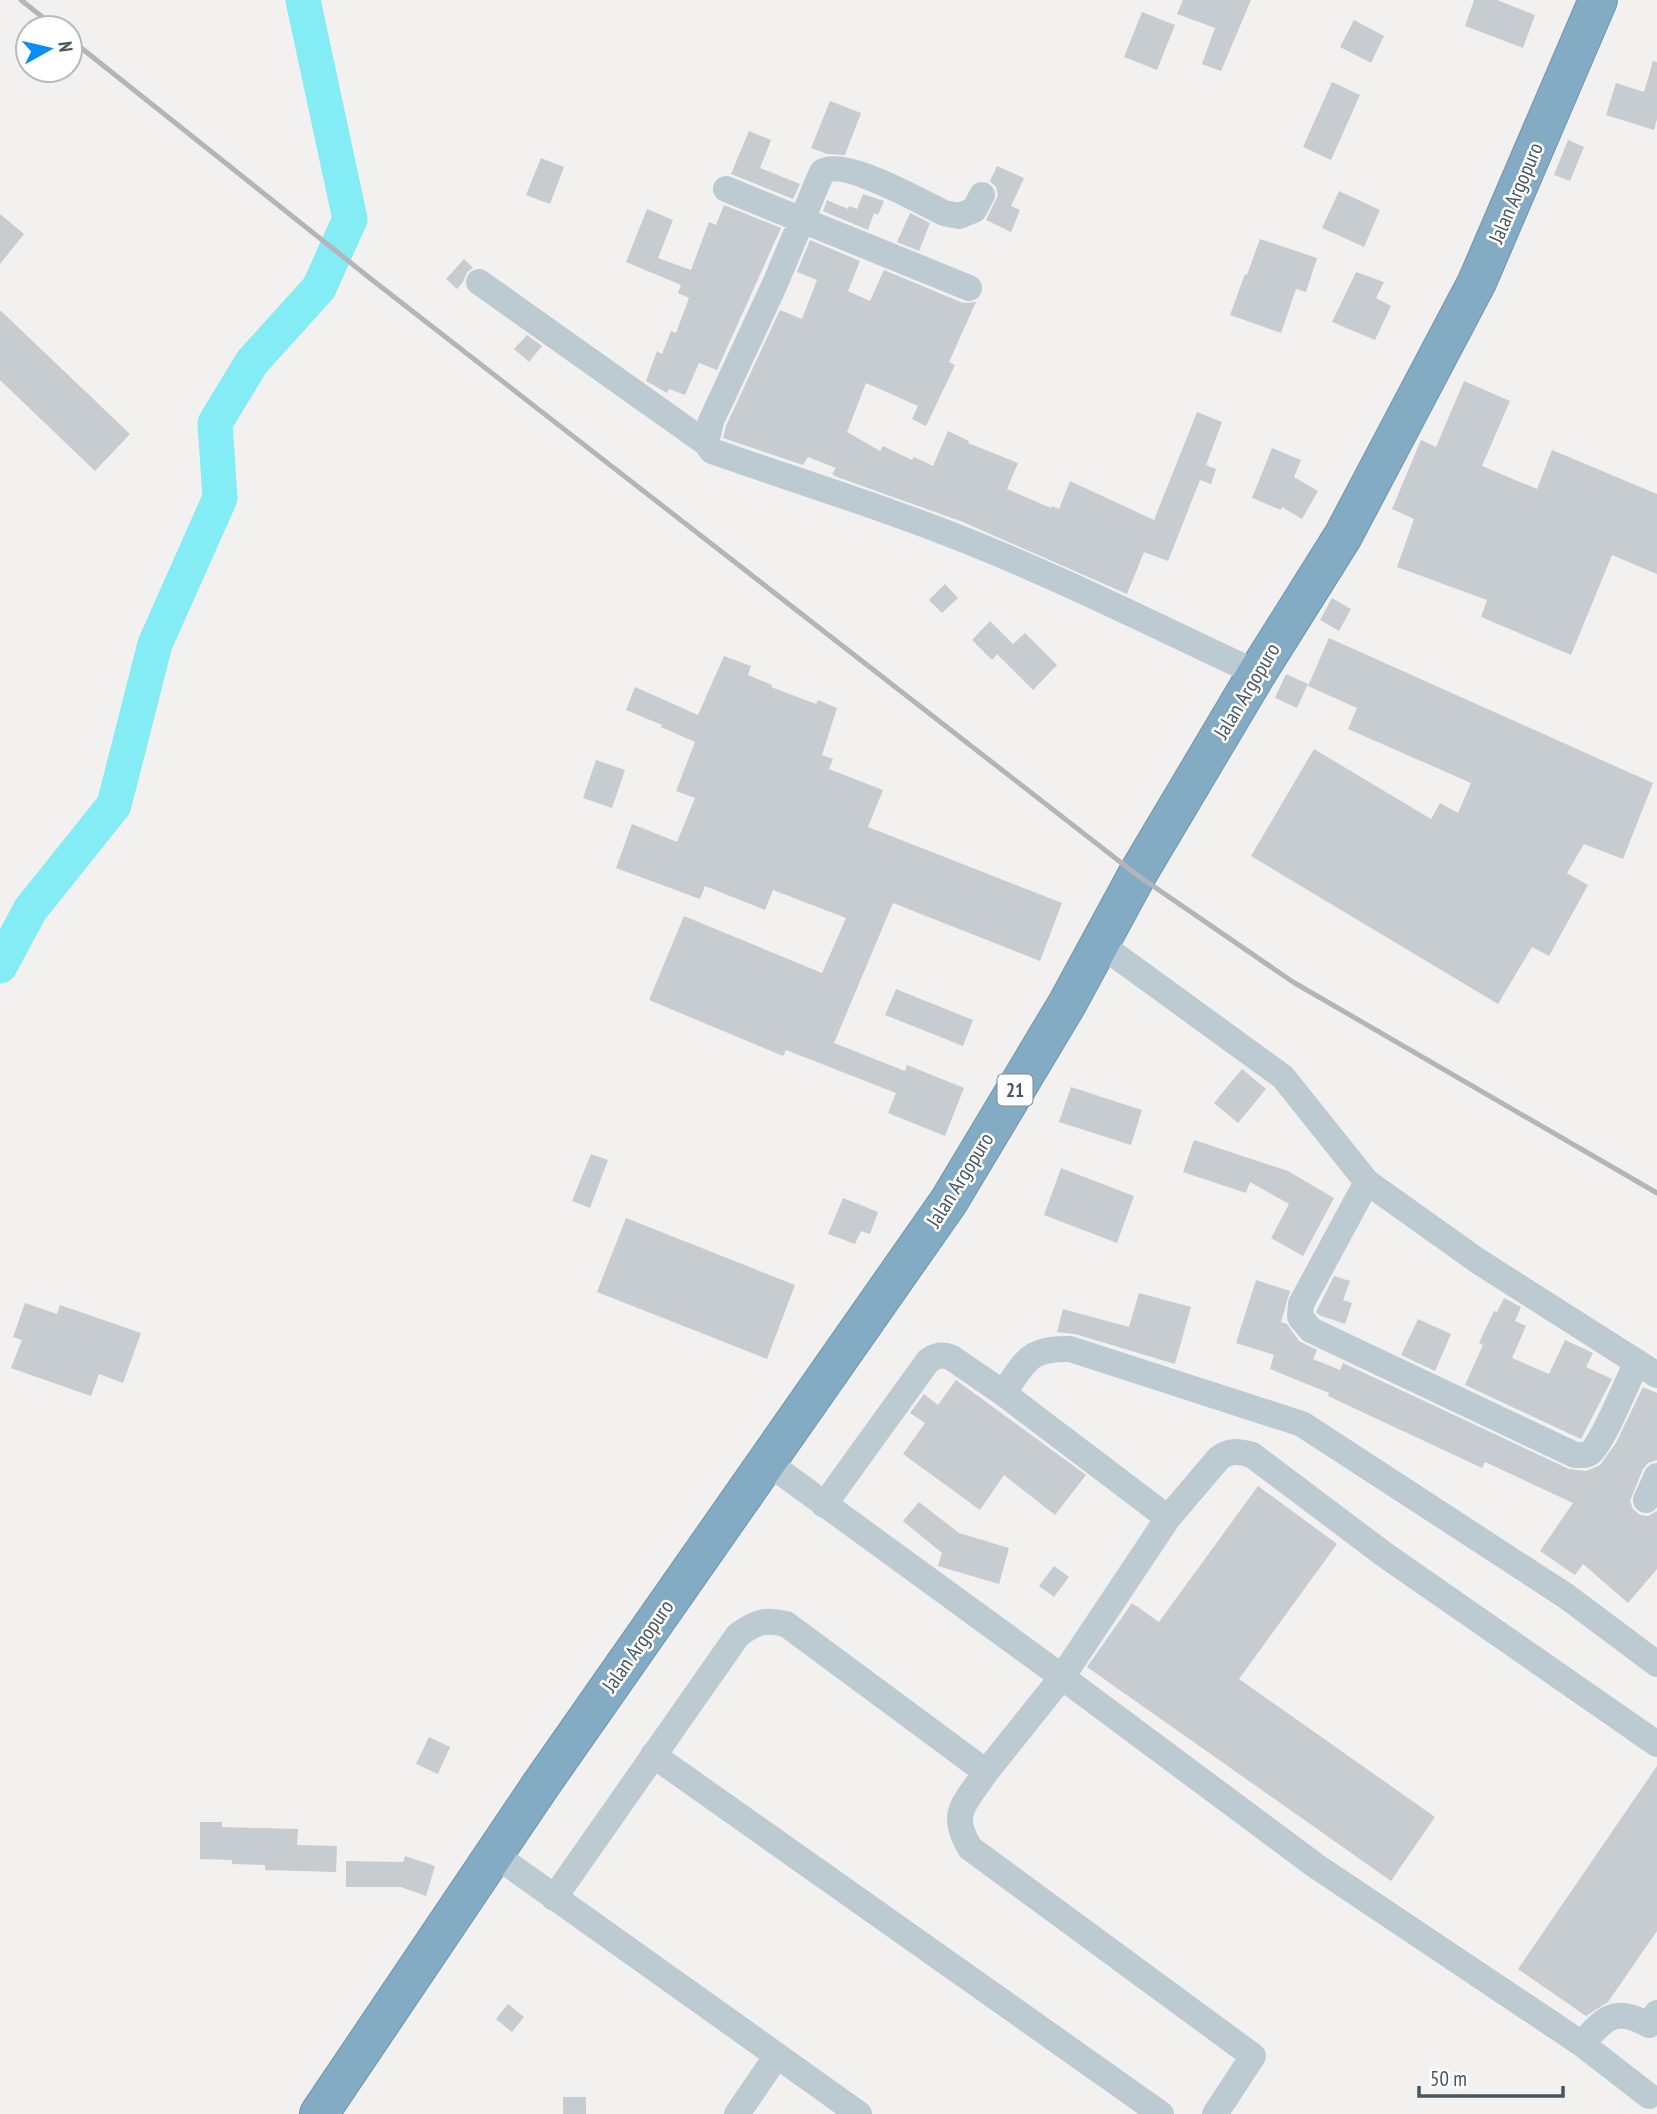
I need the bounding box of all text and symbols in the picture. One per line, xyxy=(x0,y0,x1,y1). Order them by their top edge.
north arrow xyxy=(14,14,84,84)
text: N xyxy=(53,40,78,53)
street label: Jalan Argopuro xyxy=(1482,138,1549,248)
street label: Jalan Argopuro xyxy=(1207,638,1286,744)
road number: 21 xyxy=(998,1074,1032,1106)
street label: Jalan Argopuro xyxy=(919,1127,999,1233)
street label: Jalan Argopuro xyxy=(595,1594,679,1698)
scale bar xyxy=(1419,2054,1562,2098)
text: 50 m xyxy=(1430,2065,1467,2092)

